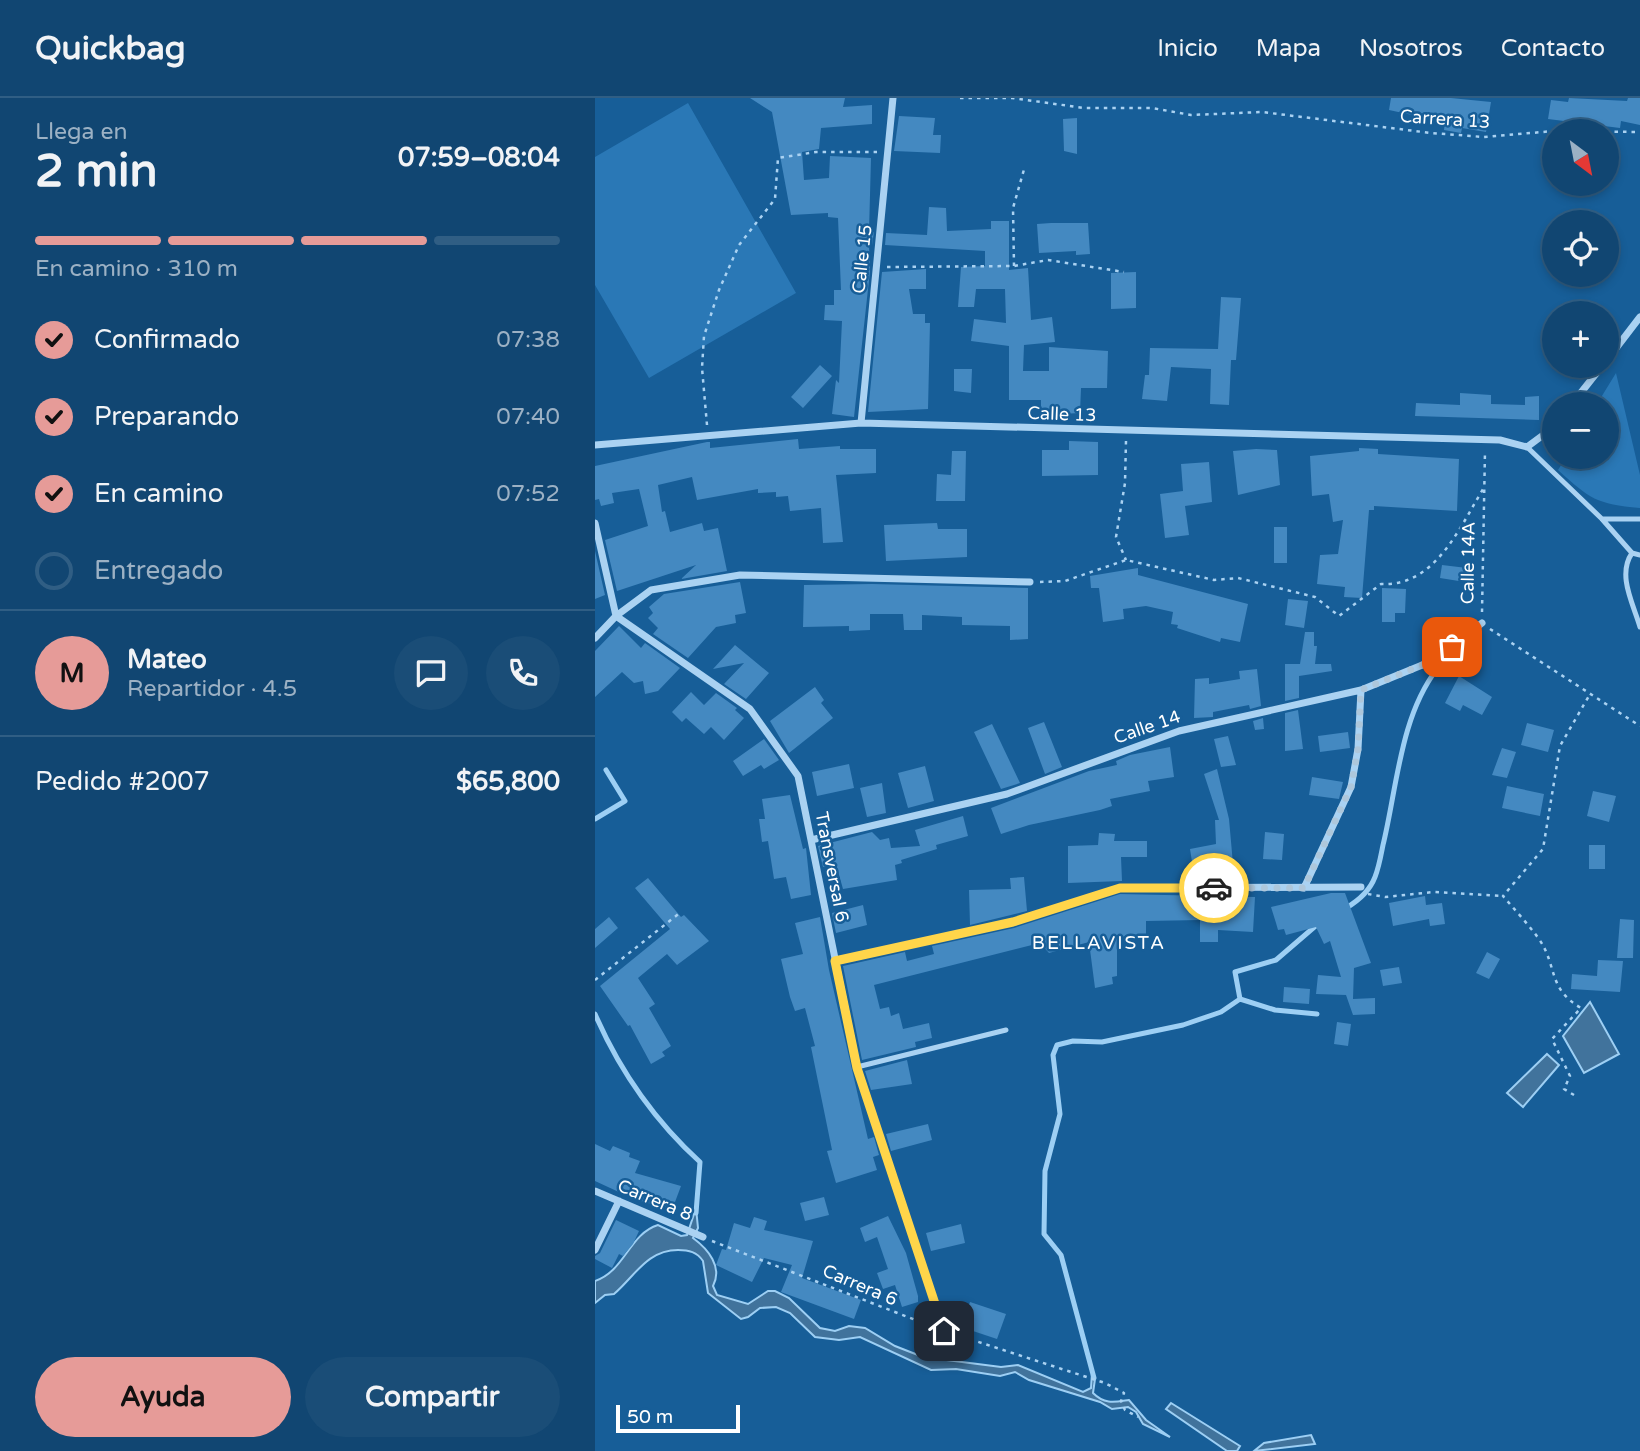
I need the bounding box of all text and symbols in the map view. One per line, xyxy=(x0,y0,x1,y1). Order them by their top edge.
text: Quickbag xyxy=(35,29,186,68)
text: Inicio xyxy=(1157,34,1218,63)
text: Mapa xyxy=(1256,34,1321,63)
text: Nosotros xyxy=(1359,34,1463,63)
text: Contacto xyxy=(1501,34,1605,63)
street label: Carrera 13 xyxy=(1399,105,1491,133)
text: Llega en xyxy=(35,118,127,146)
north arrow xyxy=(1542,119,1619,196)
map controls xyxy=(1542,119,1619,469)
text: 07:59–08:04 xyxy=(398,142,560,173)
text: 2 min xyxy=(35,144,158,199)
button: locate xyxy=(1542,210,1619,287)
street label: Calle 15 xyxy=(847,224,877,294)
text: En camino · 310 m xyxy=(35,255,238,283)
button: + xyxy=(1542,301,1619,378)
icon: check xyxy=(35,321,73,359)
text: Confirmado xyxy=(94,324,240,355)
text: 07:38 xyxy=(496,326,560,354)
button: − xyxy=(1542,392,1619,469)
icon: check xyxy=(35,398,73,436)
text: Preparando xyxy=(94,401,239,432)
street label: Calle 13 xyxy=(1027,402,1097,426)
text: 07:40 xyxy=(496,403,560,431)
icon: check xyxy=(35,475,73,513)
text: En camino xyxy=(94,478,223,509)
text: 07:52 xyxy=(496,480,560,508)
street label: Calle 14A xyxy=(1456,522,1480,604)
text: Entregado xyxy=(94,555,223,586)
pin xyxy=(1422,617,1482,677)
icon: bag xyxy=(1433,628,1471,666)
button: chat xyxy=(394,636,468,710)
button: phone xyxy=(486,636,560,710)
text: Mateo xyxy=(127,644,207,675)
text: M xyxy=(59,658,85,689)
text: Repartidor · 4.5 xyxy=(127,675,297,703)
street label: Calle 14 xyxy=(1111,705,1183,749)
text: Pedido #2007 xyxy=(35,766,210,797)
text: $65,800 xyxy=(456,766,560,797)
street label: Transversal 6 xyxy=(811,810,853,924)
courier xyxy=(1179,853,1249,923)
icon: car xyxy=(1195,869,1233,907)
district label: BELLAVISTA xyxy=(1032,932,1166,954)
street label: Carrera 8 xyxy=(614,1174,696,1226)
street label: Carrera 6 xyxy=(819,1259,901,1311)
pin xyxy=(914,1301,974,1361)
icon: home xyxy=(925,1312,963,1350)
button: Ayuda xyxy=(35,1357,291,1437)
button: Compartir xyxy=(305,1357,560,1437)
scale bar xyxy=(616,1402,740,1434)
text: 50 m xyxy=(627,1406,673,1428)

